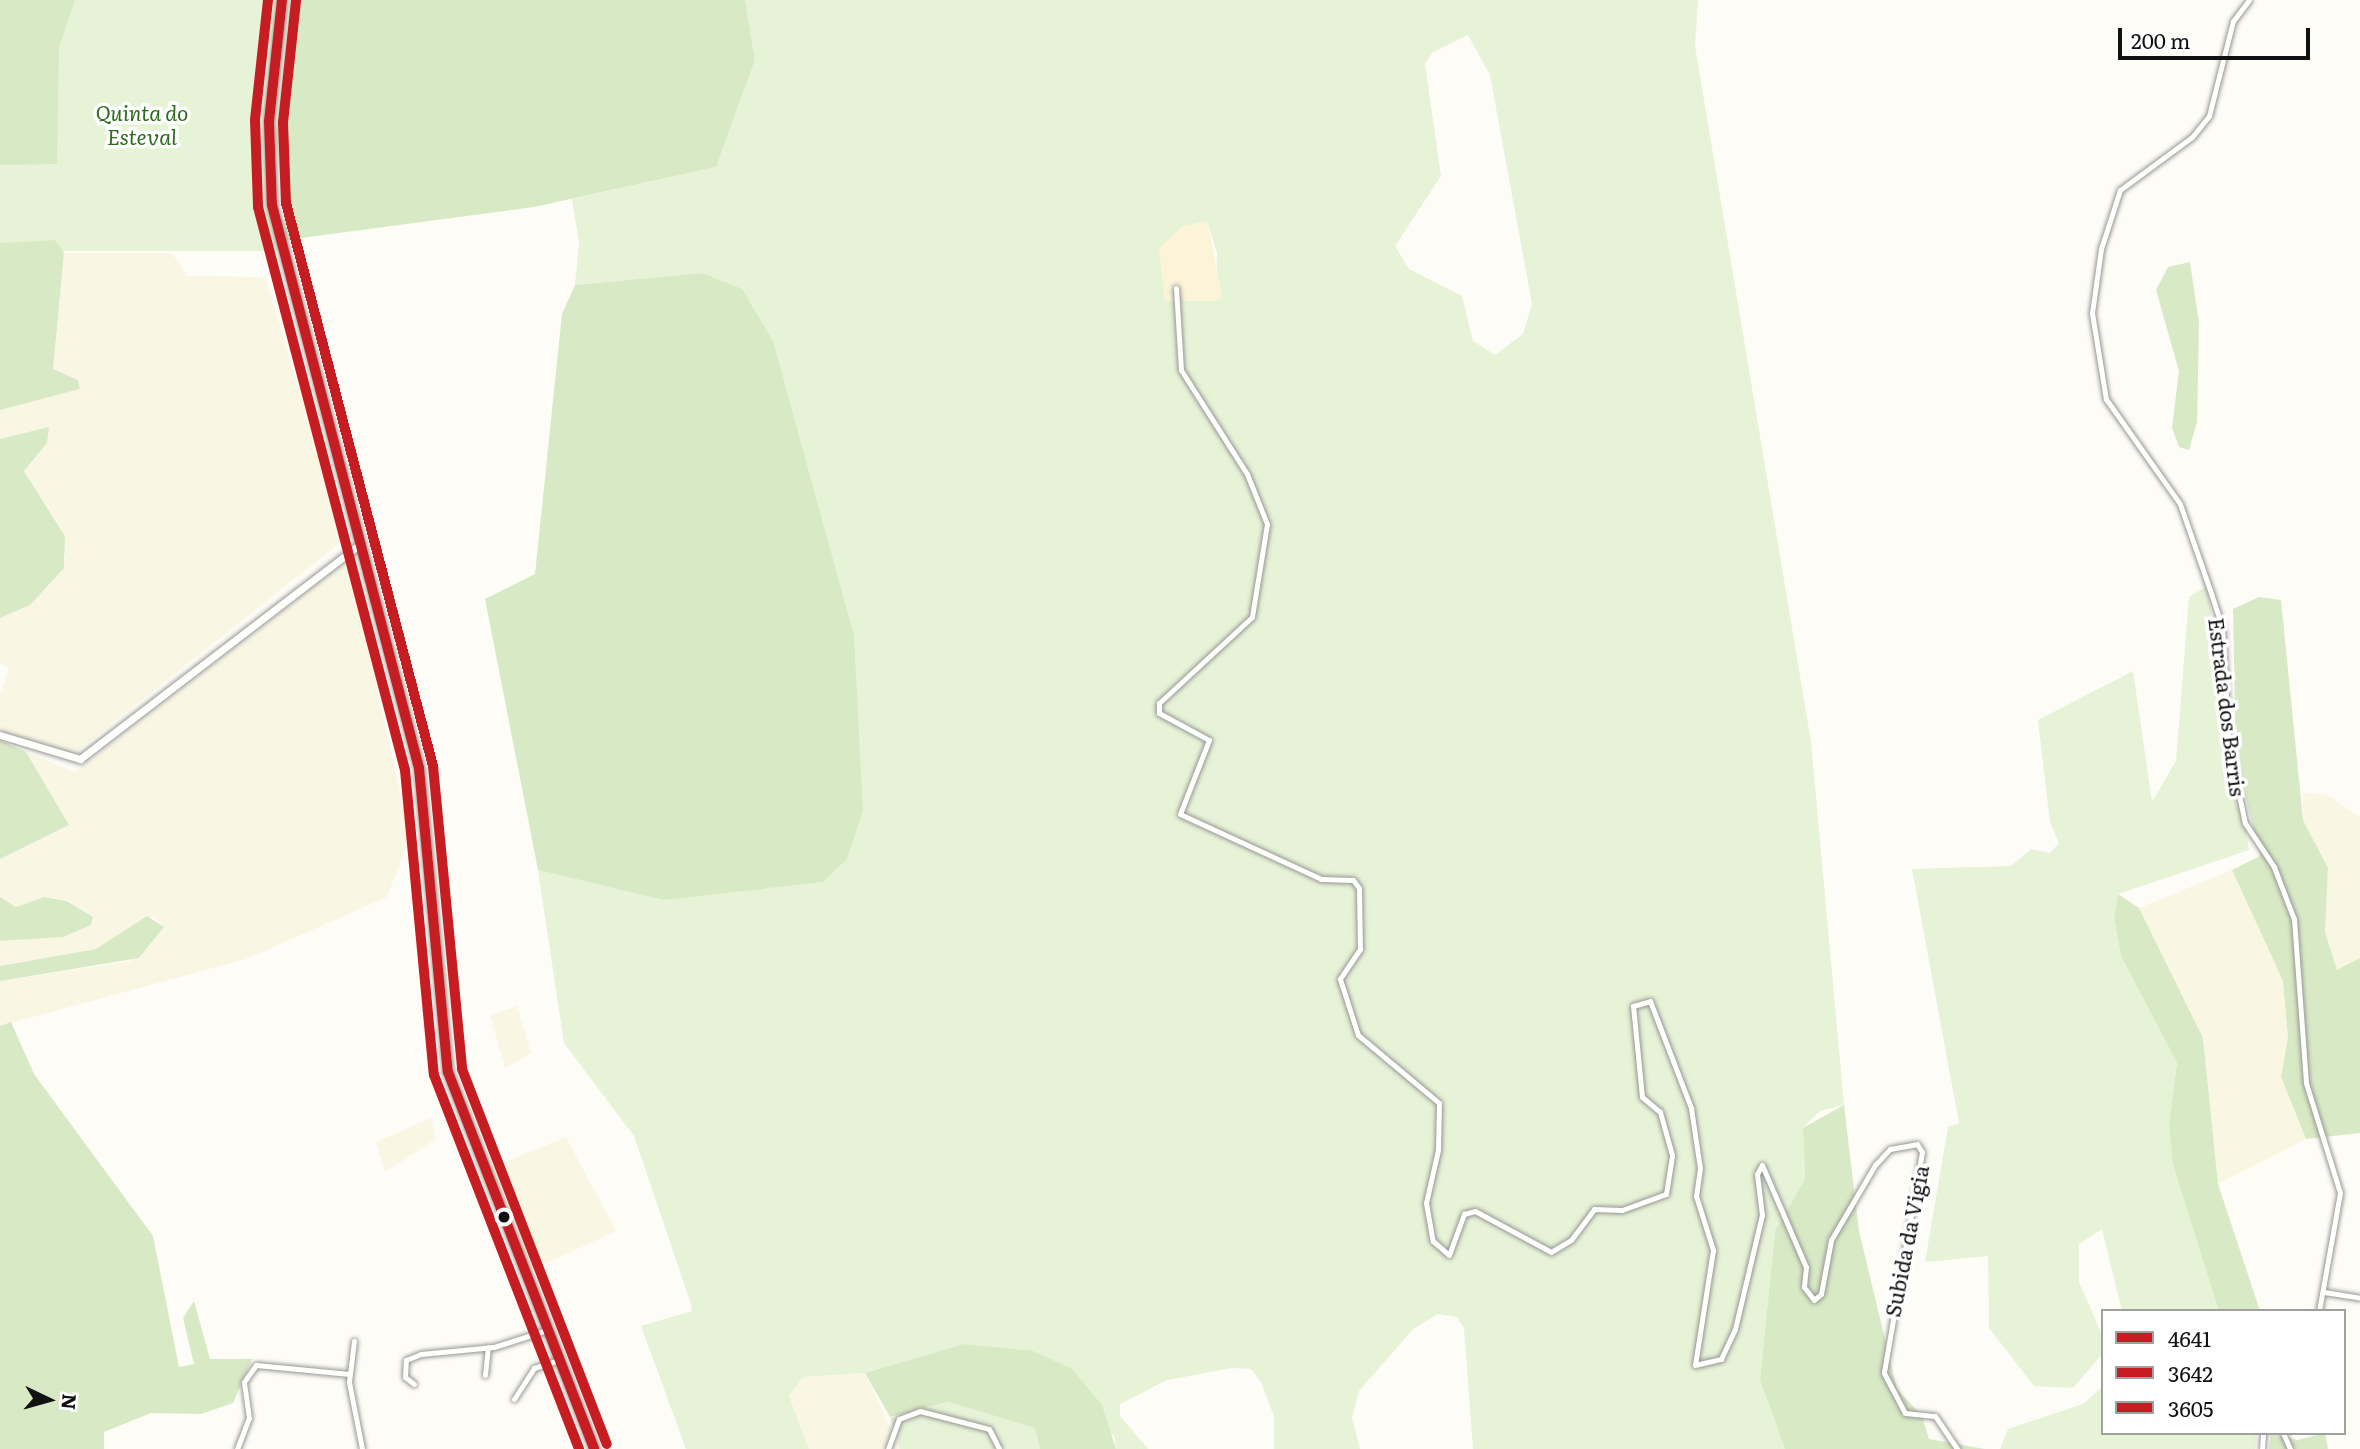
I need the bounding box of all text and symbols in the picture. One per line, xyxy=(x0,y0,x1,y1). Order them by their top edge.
scale bar xyxy=(2122,14,2314,58)
text: 200 m xyxy=(2131,24,2191,55)
park label: Quinta do Esteval xyxy=(96,99,188,149)
street label: Estrada dos Barris xyxy=(2205,616,2251,798)
street label: Subida da Vigia xyxy=(1879,1163,1933,1319)
unlabelled marker xyxy=(497,1210,511,1224)
legend xyxy=(2101,1309,2346,1435)
text: 4641 xyxy=(2168,1322,2211,1353)
text: 3642 xyxy=(2168,1357,2213,1388)
north arrow xyxy=(14,1365,84,1435)
text: 3605 xyxy=(2168,1392,2213,1423)
text: N xyxy=(55,1393,85,1411)

